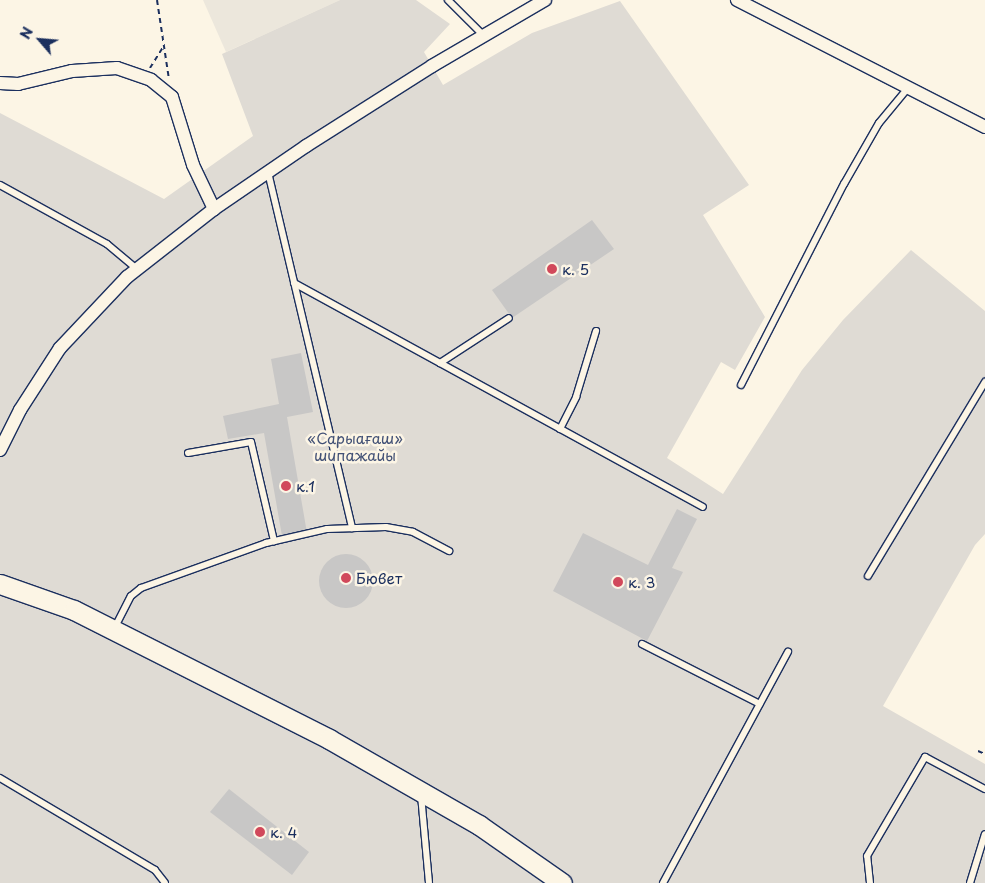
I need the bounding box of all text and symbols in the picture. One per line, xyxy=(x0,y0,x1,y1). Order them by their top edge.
north arrow xyxy=(15,15,65,65)
text: N xyxy=(14,23,38,43)
place label: к. 5 xyxy=(562,260,589,278)
marker: к. 5 xyxy=(546,263,558,275)
park label: «Сарыағаш» шипажайы xyxy=(307,428,403,463)
place label: к.1 xyxy=(296,477,315,495)
marker: к.1 xyxy=(280,480,292,492)
place label: Бювет xyxy=(356,569,402,587)
marker: Бювет xyxy=(340,572,352,584)
place label: к. 3 xyxy=(628,573,656,591)
marker: к. 3 xyxy=(612,576,624,588)
place label: к. 4 xyxy=(270,823,298,841)
marker: к. 4 xyxy=(254,826,266,838)

